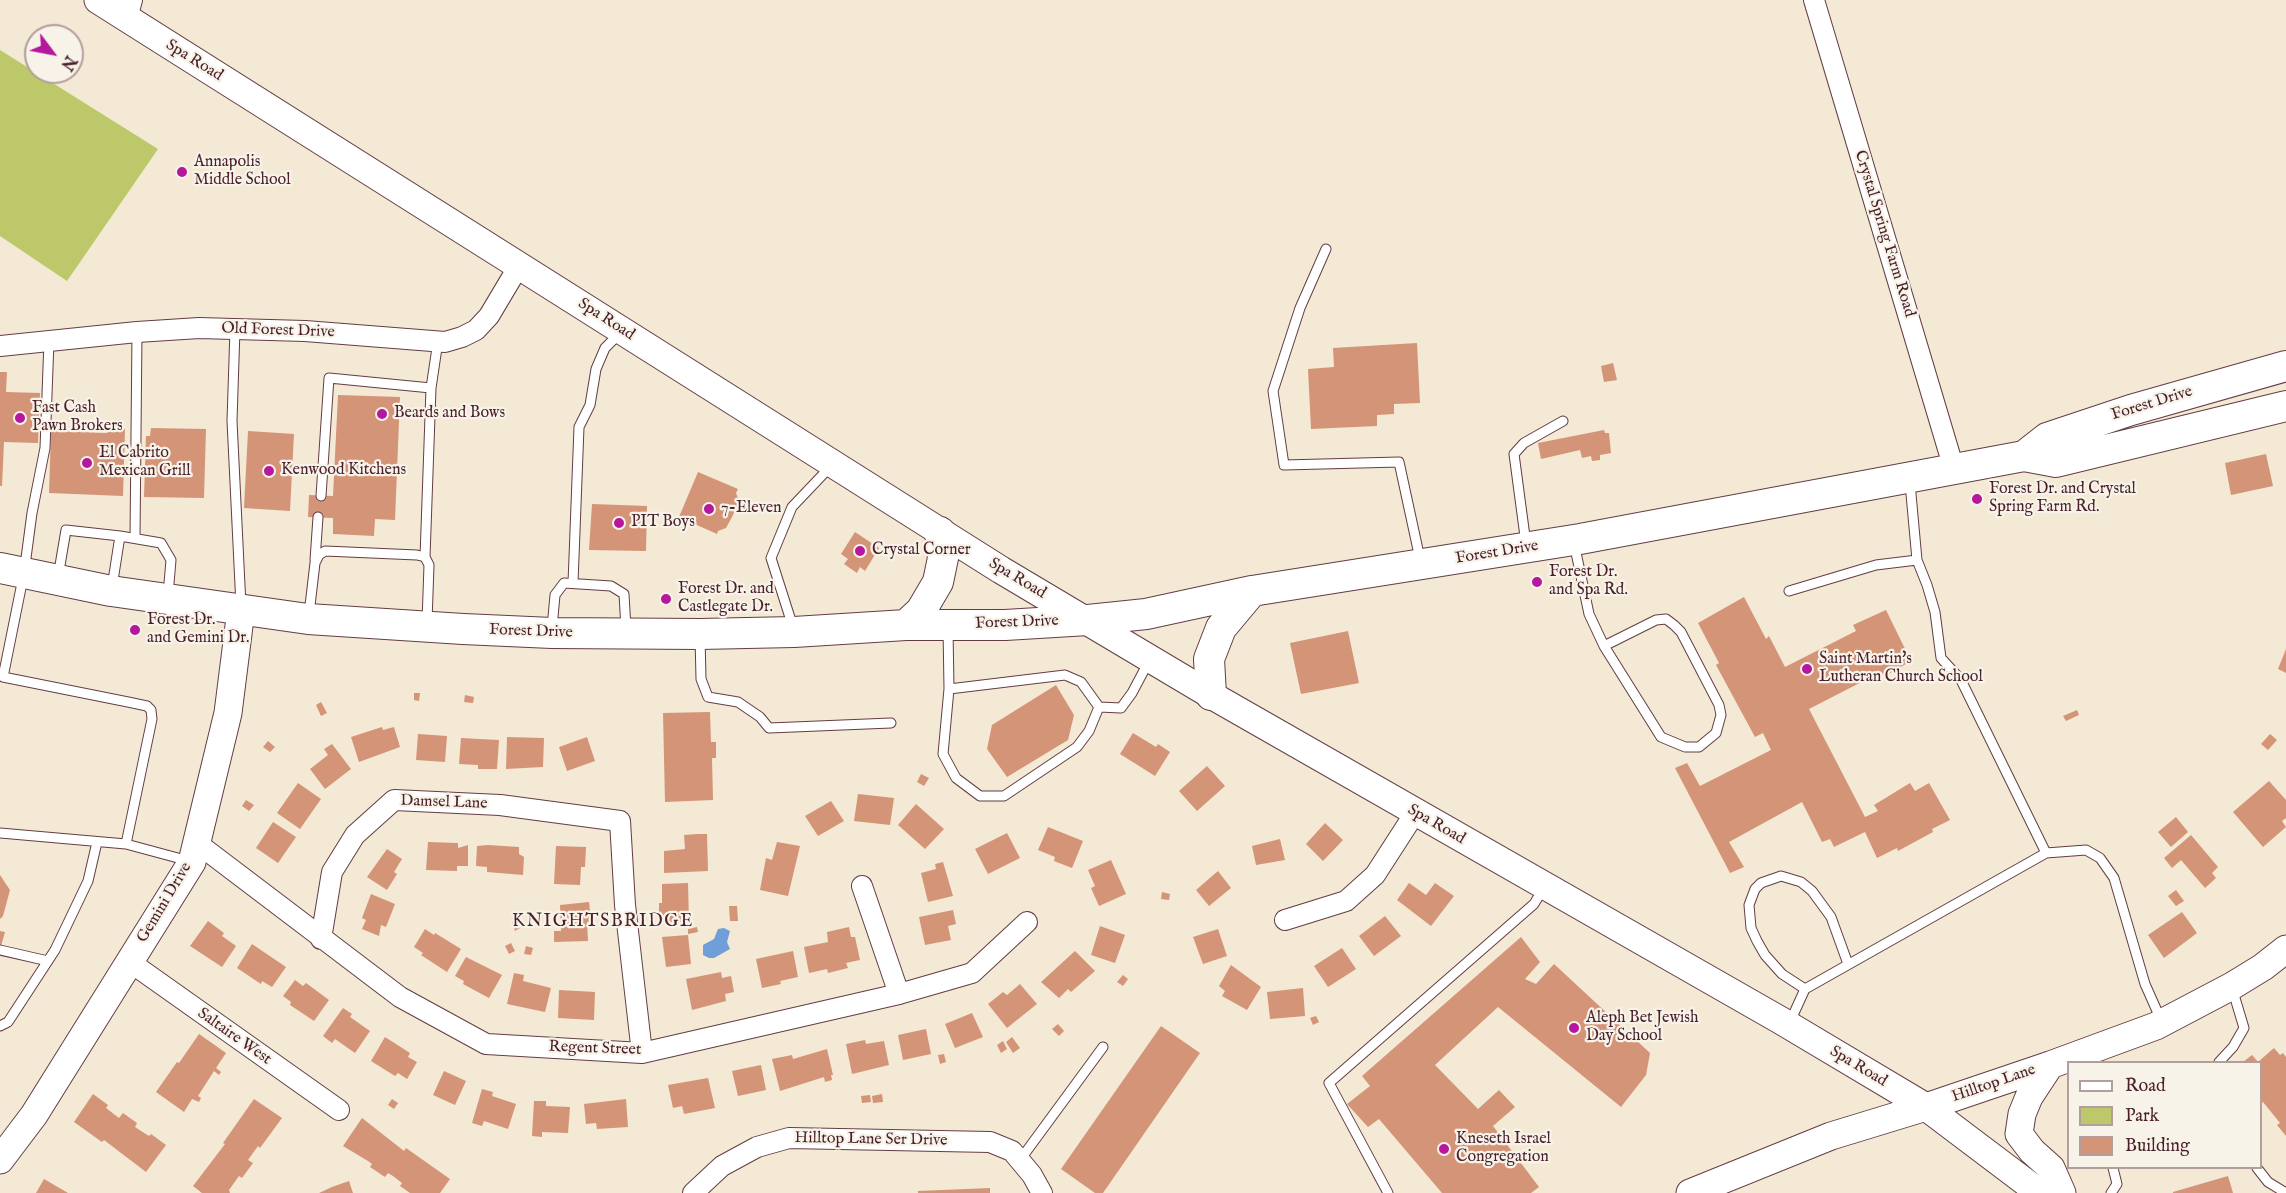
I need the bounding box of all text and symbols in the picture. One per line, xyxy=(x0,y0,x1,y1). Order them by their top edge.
north arrow xyxy=(24,24,84,84)
street label: Spa Road xyxy=(162,36,226,86)
text: N xyxy=(55,51,80,74)
street label: Crystal Spring Farm Road xyxy=(1849,148,1919,320)
place label: Annapolis Middle School xyxy=(194,153,291,191)
marker: Annapolis Middle School xyxy=(175,165,189,179)
street label: Spa Road xyxy=(574,295,638,345)
street label: Old Forest Drive xyxy=(221,319,335,343)
street label: Forest Drive xyxy=(2109,383,2195,425)
place label: Fast Cash Pawn Brokers xyxy=(32,399,123,437)
place label: Beards and Bows xyxy=(394,404,505,424)
marker: Beards and Bows xyxy=(375,407,389,421)
marker: Fast Cash Pawn Brokers xyxy=(13,411,27,425)
place label: El Cabrito Mexican Grill xyxy=(99,444,191,482)
marker: El Cabrito Mexican Grill xyxy=(80,456,94,470)
place label: Kenwood Kitchens xyxy=(281,461,406,481)
marker: Kenwood Kitchens xyxy=(262,464,276,478)
place label: Forest Dr. and Crystal Spring Farm Rd. xyxy=(1989,480,2136,518)
marker: Forest Dr. and Crystal Spring Farm Rd. xyxy=(1970,492,1984,506)
place label: 7-Eleven xyxy=(721,499,782,519)
marker: 7-Eleven xyxy=(702,502,716,516)
place label: PIT Boys xyxy=(631,513,695,533)
marker: PIT Boys xyxy=(612,516,626,530)
street label: Forest Drive xyxy=(1454,537,1540,569)
place label: Crystal Corner xyxy=(872,541,971,561)
marker: Crystal Corner xyxy=(853,544,867,558)
street label: Spa Road xyxy=(985,554,1049,604)
place label: Forest Dr. and Spa Rd. xyxy=(1549,563,1628,601)
marker: Forest Dr. and Spa Rd. xyxy=(1530,575,1544,589)
place label: Forest Dr. and Castlegate Dr. xyxy=(678,580,774,618)
marker: Forest Dr. and Castlegate Dr. xyxy=(659,592,673,606)
place label: Forest Dr. and Gemini Dr. xyxy=(147,611,249,649)
street label: Forest Drive xyxy=(975,612,1059,634)
street label: Forest Drive xyxy=(489,621,573,643)
marker: Forest Dr. and Gemini Dr. xyxy=(128,623,142,637)
place label: Saint Martin's Lutheran Church School xyxy=(1819,650,1983,688)
marker: Saint Martin's Lutheran Church School xyxy=(1800,662,1814,676)
street label: Damsel Lane xyxy=(400,792,488,814)
street label: Spa Road xyxy=(1404,801,1468,849)
street label: Gemini Drive xyxy=(134,859,196,947)
district label: KNIGHTSBRIDGE xyxy=(512,911,694,933)
street label: Saltaire West xyxy=(193,1005,275,1069)
place label: Aleph Bet Jewish Day School xyxy=(1586,1009,1698,1047)
marker: Aleph Bet Jewish Day School xyxy=(1567,1021,1581,1035)
street label: Regent Street xyxy=(548,1038,642,1060)
street label: Spa Road xyxy=(1826,1042,1890,1092)
street label: Hilltop Lane xyxy=(1950,1061,2038,1107)
legend xyxy=(2067,1061,2262,1169)
text: Road xyxy=(2125,1075,2166,1098)
text: Park xyxy=(2125,1105,2159,1128)
street label: Hilltop Lane Ser Drive xyxy=(794,1129,948,1151)
place label: Kneseth Israel Congregation xyxy=(1456,1130,1551,1168)
text: Building xyxy=(2125,1135,2190,1158)
marker: Kneseth Israel Congregation xyxy=(1437,1142,1451,1156)

